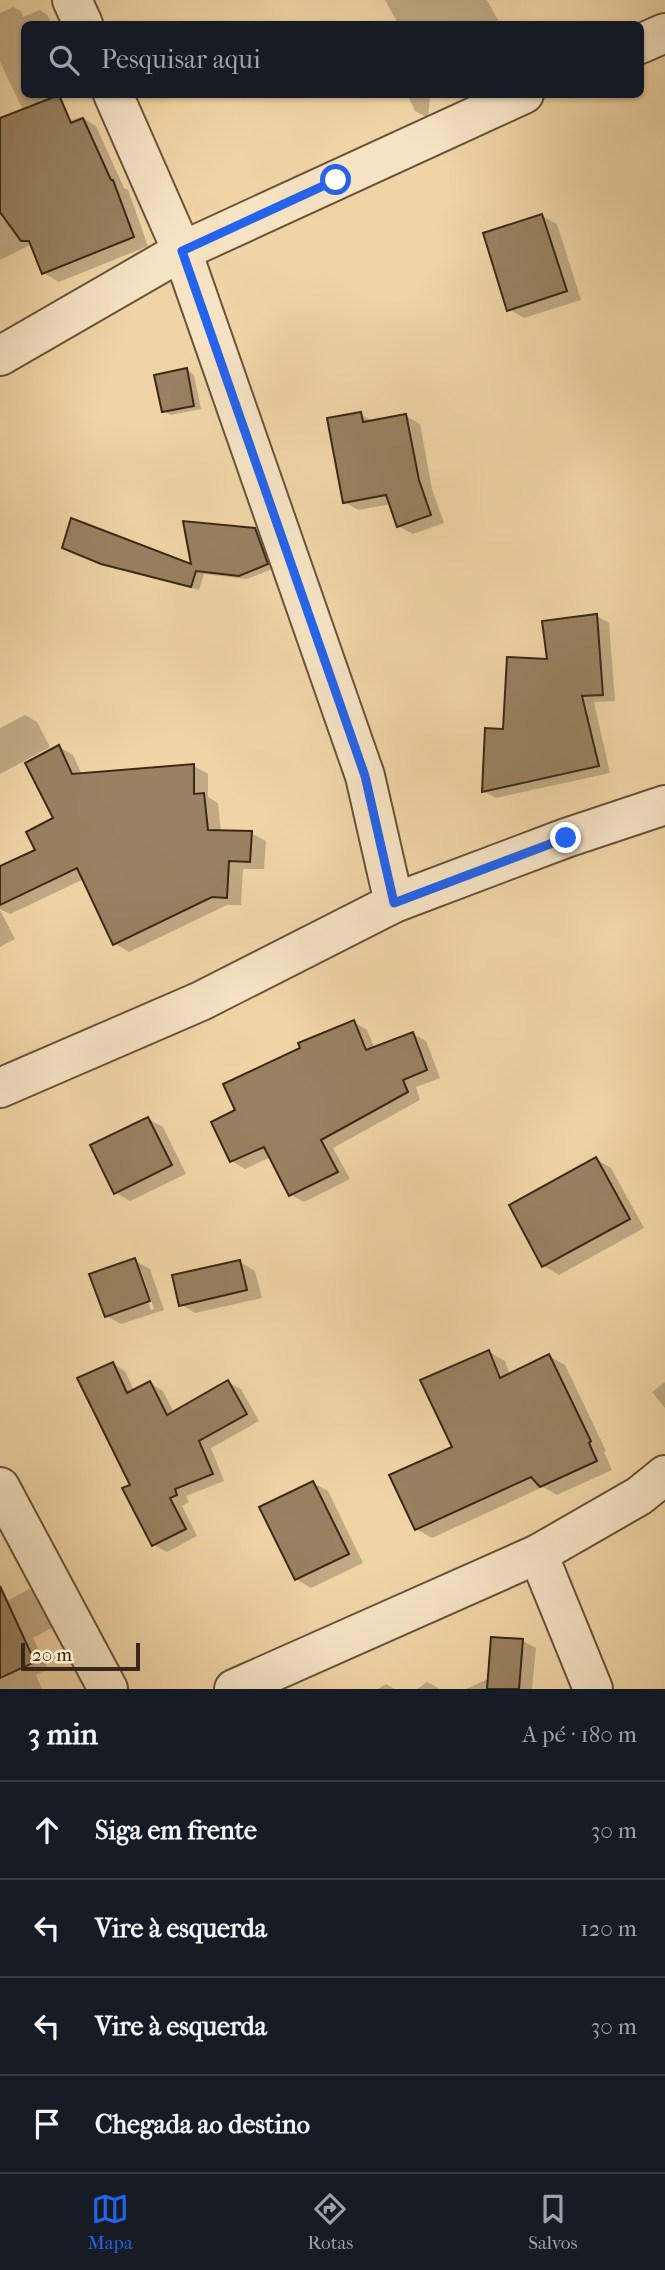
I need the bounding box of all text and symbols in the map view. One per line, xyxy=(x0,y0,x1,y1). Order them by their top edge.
search box xyxy=(21,21,644,98)
icon: search xyxy=(45,41,83,79)
text: Pesquisar aqui xyxy=(101,44,261,75)
route start xyxy=(320,164,351,195)
route end xyxy=(550,822,581,853)
scale bar xyxy=(21,1640,140,1672)
text: 20 m xyxy=(32,1644,72,1666)
text: 3 min xyxy=(28,1717,98,1752)
text: A pé · 180 m xyxy=(522,1721,637,1748)
icon: ahead xyxy=(28,1811,66,1849)
text: Siga em frente xyxy=(95,1815,257,1846)
text: 30 m xyxy=(591,1817,637,1844)
icon: left xyxy=(28,1909,66,1947)
text: Vire à esquerda xyxy=(95,1913,267,1944)
text: 120 m xyxy=(580,1915,637,1942)
icon: left xyxy=(28,2007,66,2045)
text: Vire à esquerda xyxy=(95,2011,267,2042)
text: 30 m xyxy=(591,2013,637,2040)
icon: arrive xyxy=(28,2105,66,2143)
text: Chegada ao destino xyxy=(95,2109,310,2140)
tab: Mapa xyxy=(87,2190,133,2254)
tab: Rotas xyxy=(308,2190,353,2254)
tab: Salvos xyxy=(528,2190,578,2254)

